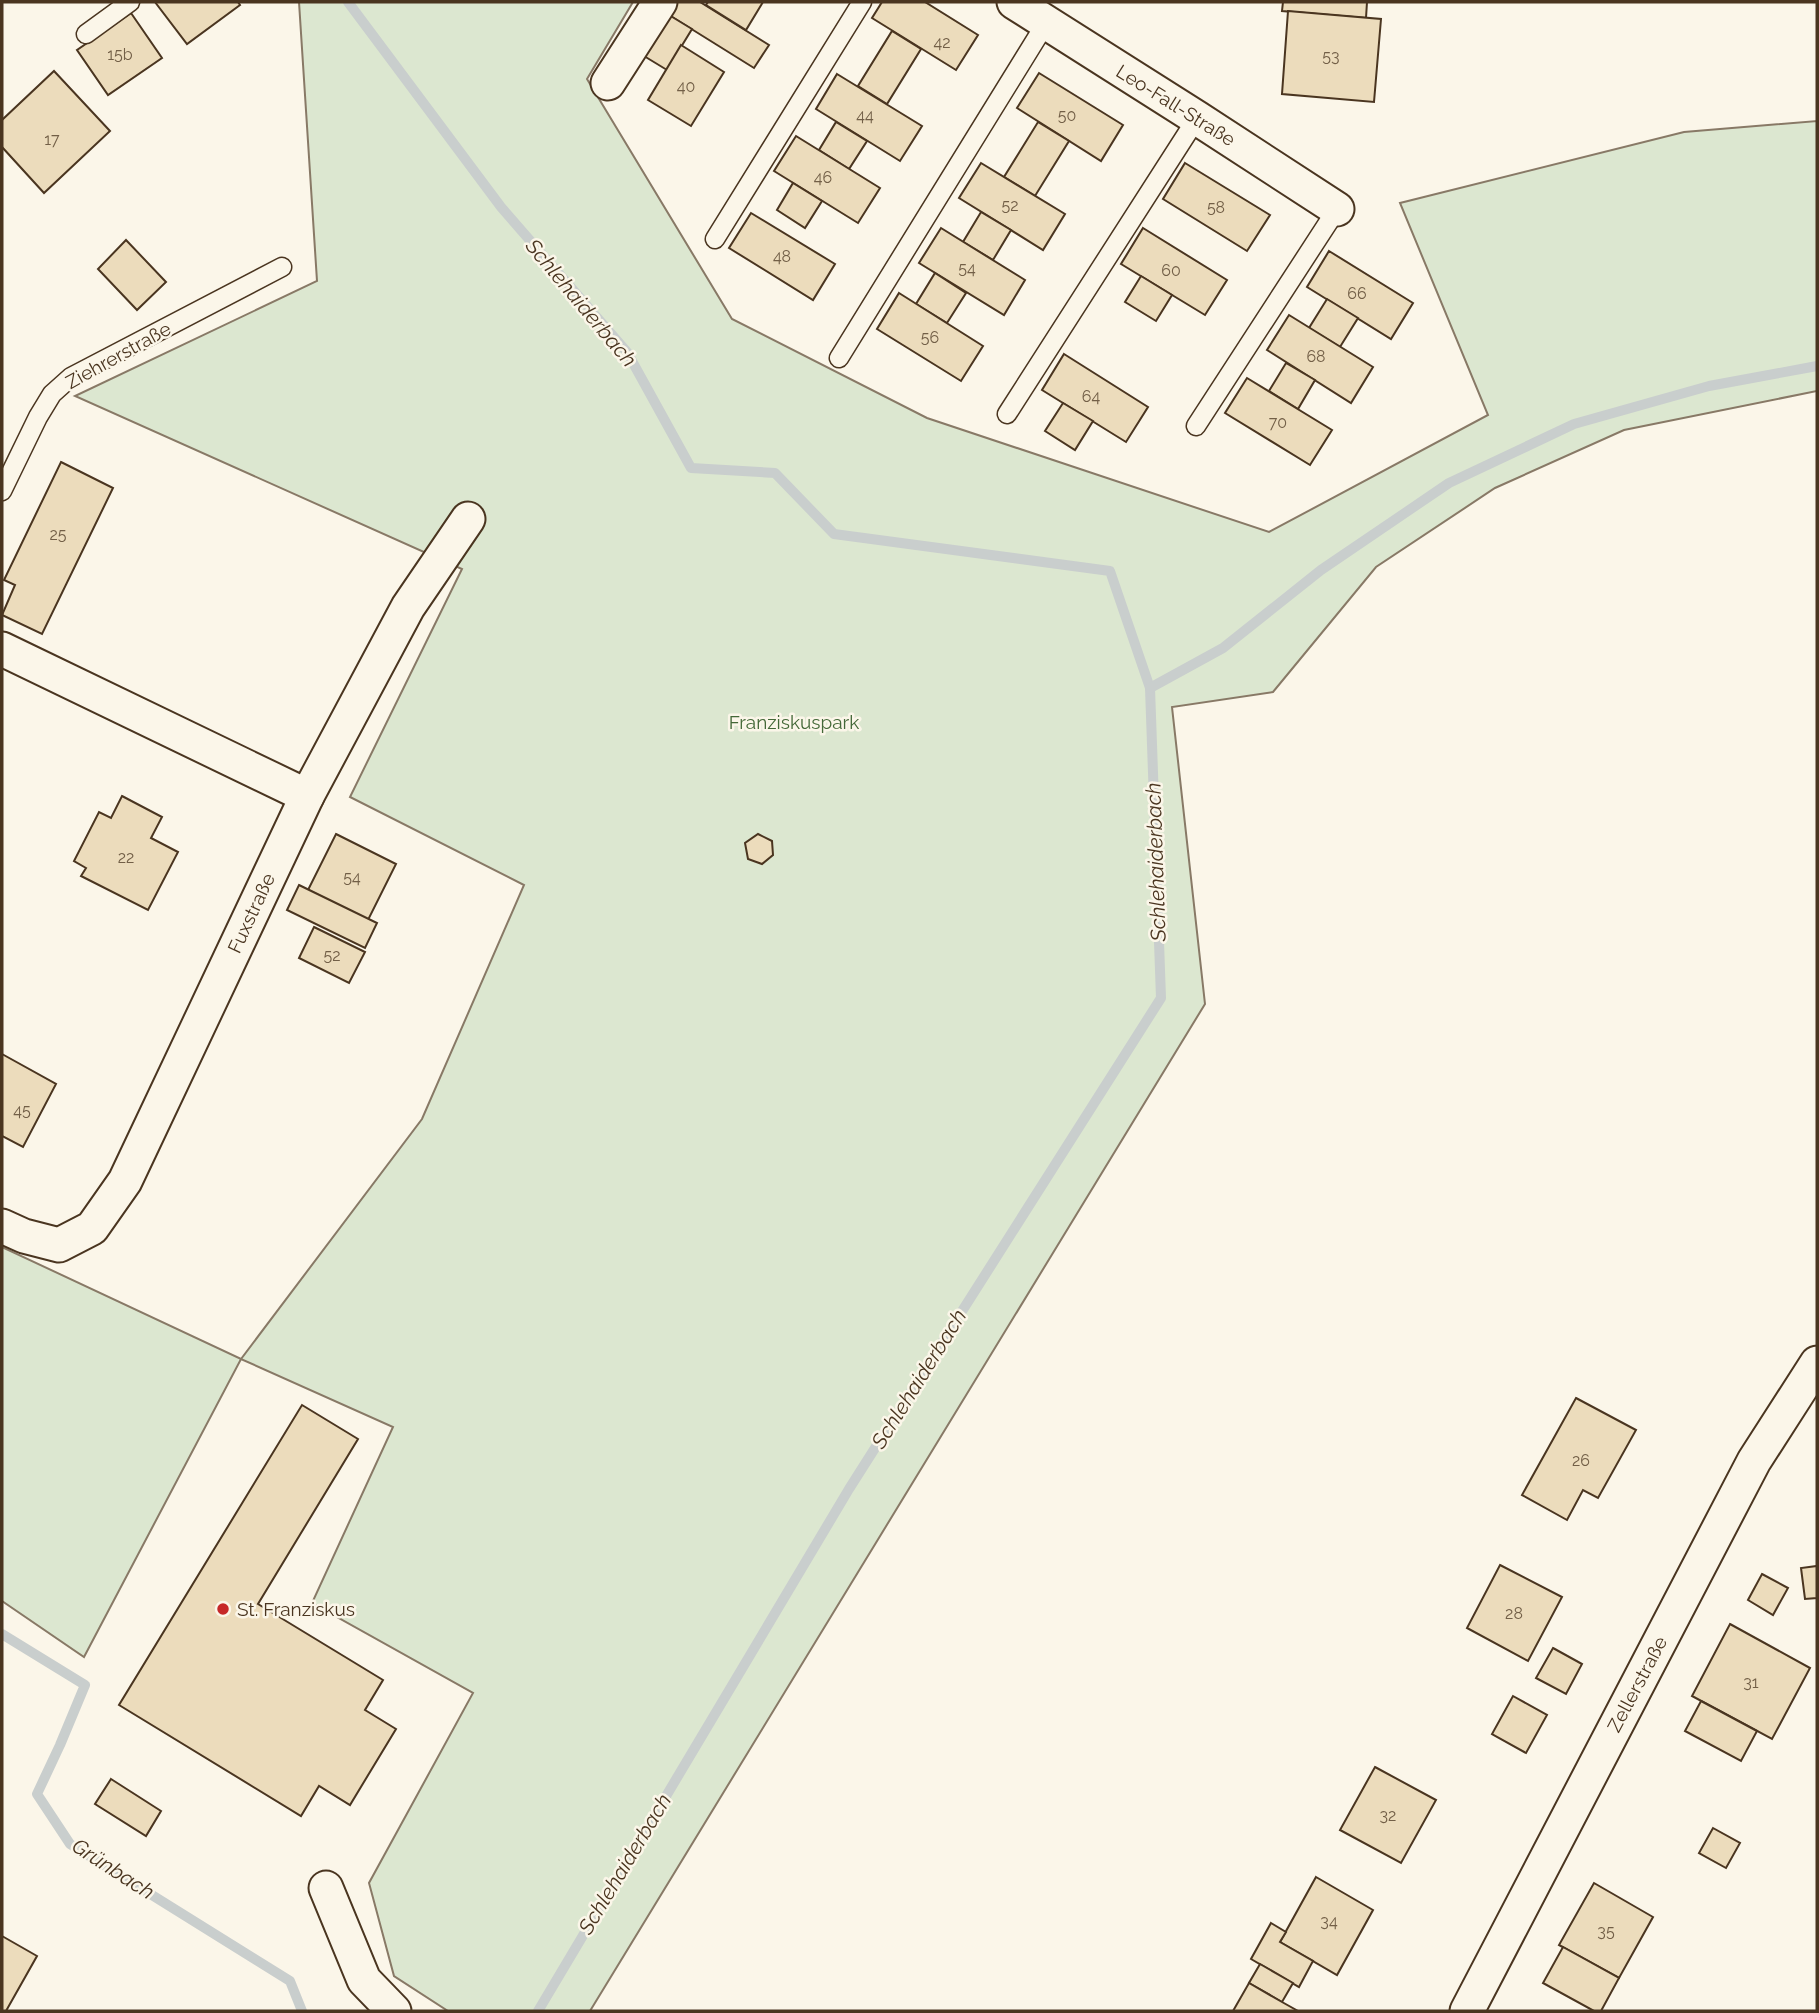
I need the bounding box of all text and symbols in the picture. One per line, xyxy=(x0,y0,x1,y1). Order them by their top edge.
house number: 42 xyxy=(933,33,951,52)
house number: 15b xyxy=(107,45,133,64)
house number: 53 xyxy=(1322,47,1340,66)
street label: Leo-Fall-Straße xyxy=(1112,60,1240,150)
house number: 40 xyxy=(677,77,695,96)
house number: 44 xyxy=(856,106,874,125)
house number: 50 xyxy=(1058,106,1076,125)
house number: 17 xyxy=(44,130,60,149)
house number: 46 xyxy=(814,168,832,187)
house number: 52 xyxy=(1001,196,1019,215)
house number: 58 xyxy=(1207,198,1225,217)
water label: Schlehaiderbach xyxy=(520,233,642,372)
house number: 48 xyxy=(773,247,791,266)
house number: 54 xyxy=(958,259,976,278)
house number: 60 xyxy=(1161,261,1181,280)
house number: 66 xyxy=(1347,284,1367,303)
street label: Ziehrerstraße xyxy=(62,317,174,393)
house number: 56 xyxy=(921,328,939,347)
house number: 68 xyxy=(1306,347,1326,366)
house number: 64 xyxy=(1082,387,1100,406)
house number: 70 xyxy=(1269,413,1287,432)
house number: 25 xyxy=(49,525,67,544)
park label: Franziskuspark xyxy=(729,711,859,733)
water label: Schlehaiderbach xyxy=(1140,782,1171,943)
house number: 22 xyxy=(118,848,134,867)
house number: 54 xyxy=(343,868,361,887)
street label: Fuxstraße xyxy=(223,870,279,956)
house number: 52 xyxy=(323,946,341,965)
house number: 45 xyxy=(13,1101,31,1120)
water label: Schlehaiderbach xyxy=(865,1305,971,1454)
house number: 26 xyxy=(1572,1451,1590,1470)
place label: St. Franziskus xyxy=(237,1598,355,1620)
marker: St. Franziskus xyxy=(215,1601,231,1617)
house number: 28 xyxy=(1505,1604,1523,1623)
street label: Zellerstraße xyxy=(1603,1632,1671,1736)
house number: 31 xyxy=(1743,1673,1759,1692)
water label: Schlehaiderbach xyxy=(572,1789,676,1939)
house number: 32 xyxy=(1380,1806,1396,1825)
water label: Grünbach xyxy=(67,1833,159,1904)
house number: 34 xyxy=(1320,1912,1338,1931)
house number: 35 xyxy=(1597,1922,1615,1941)

